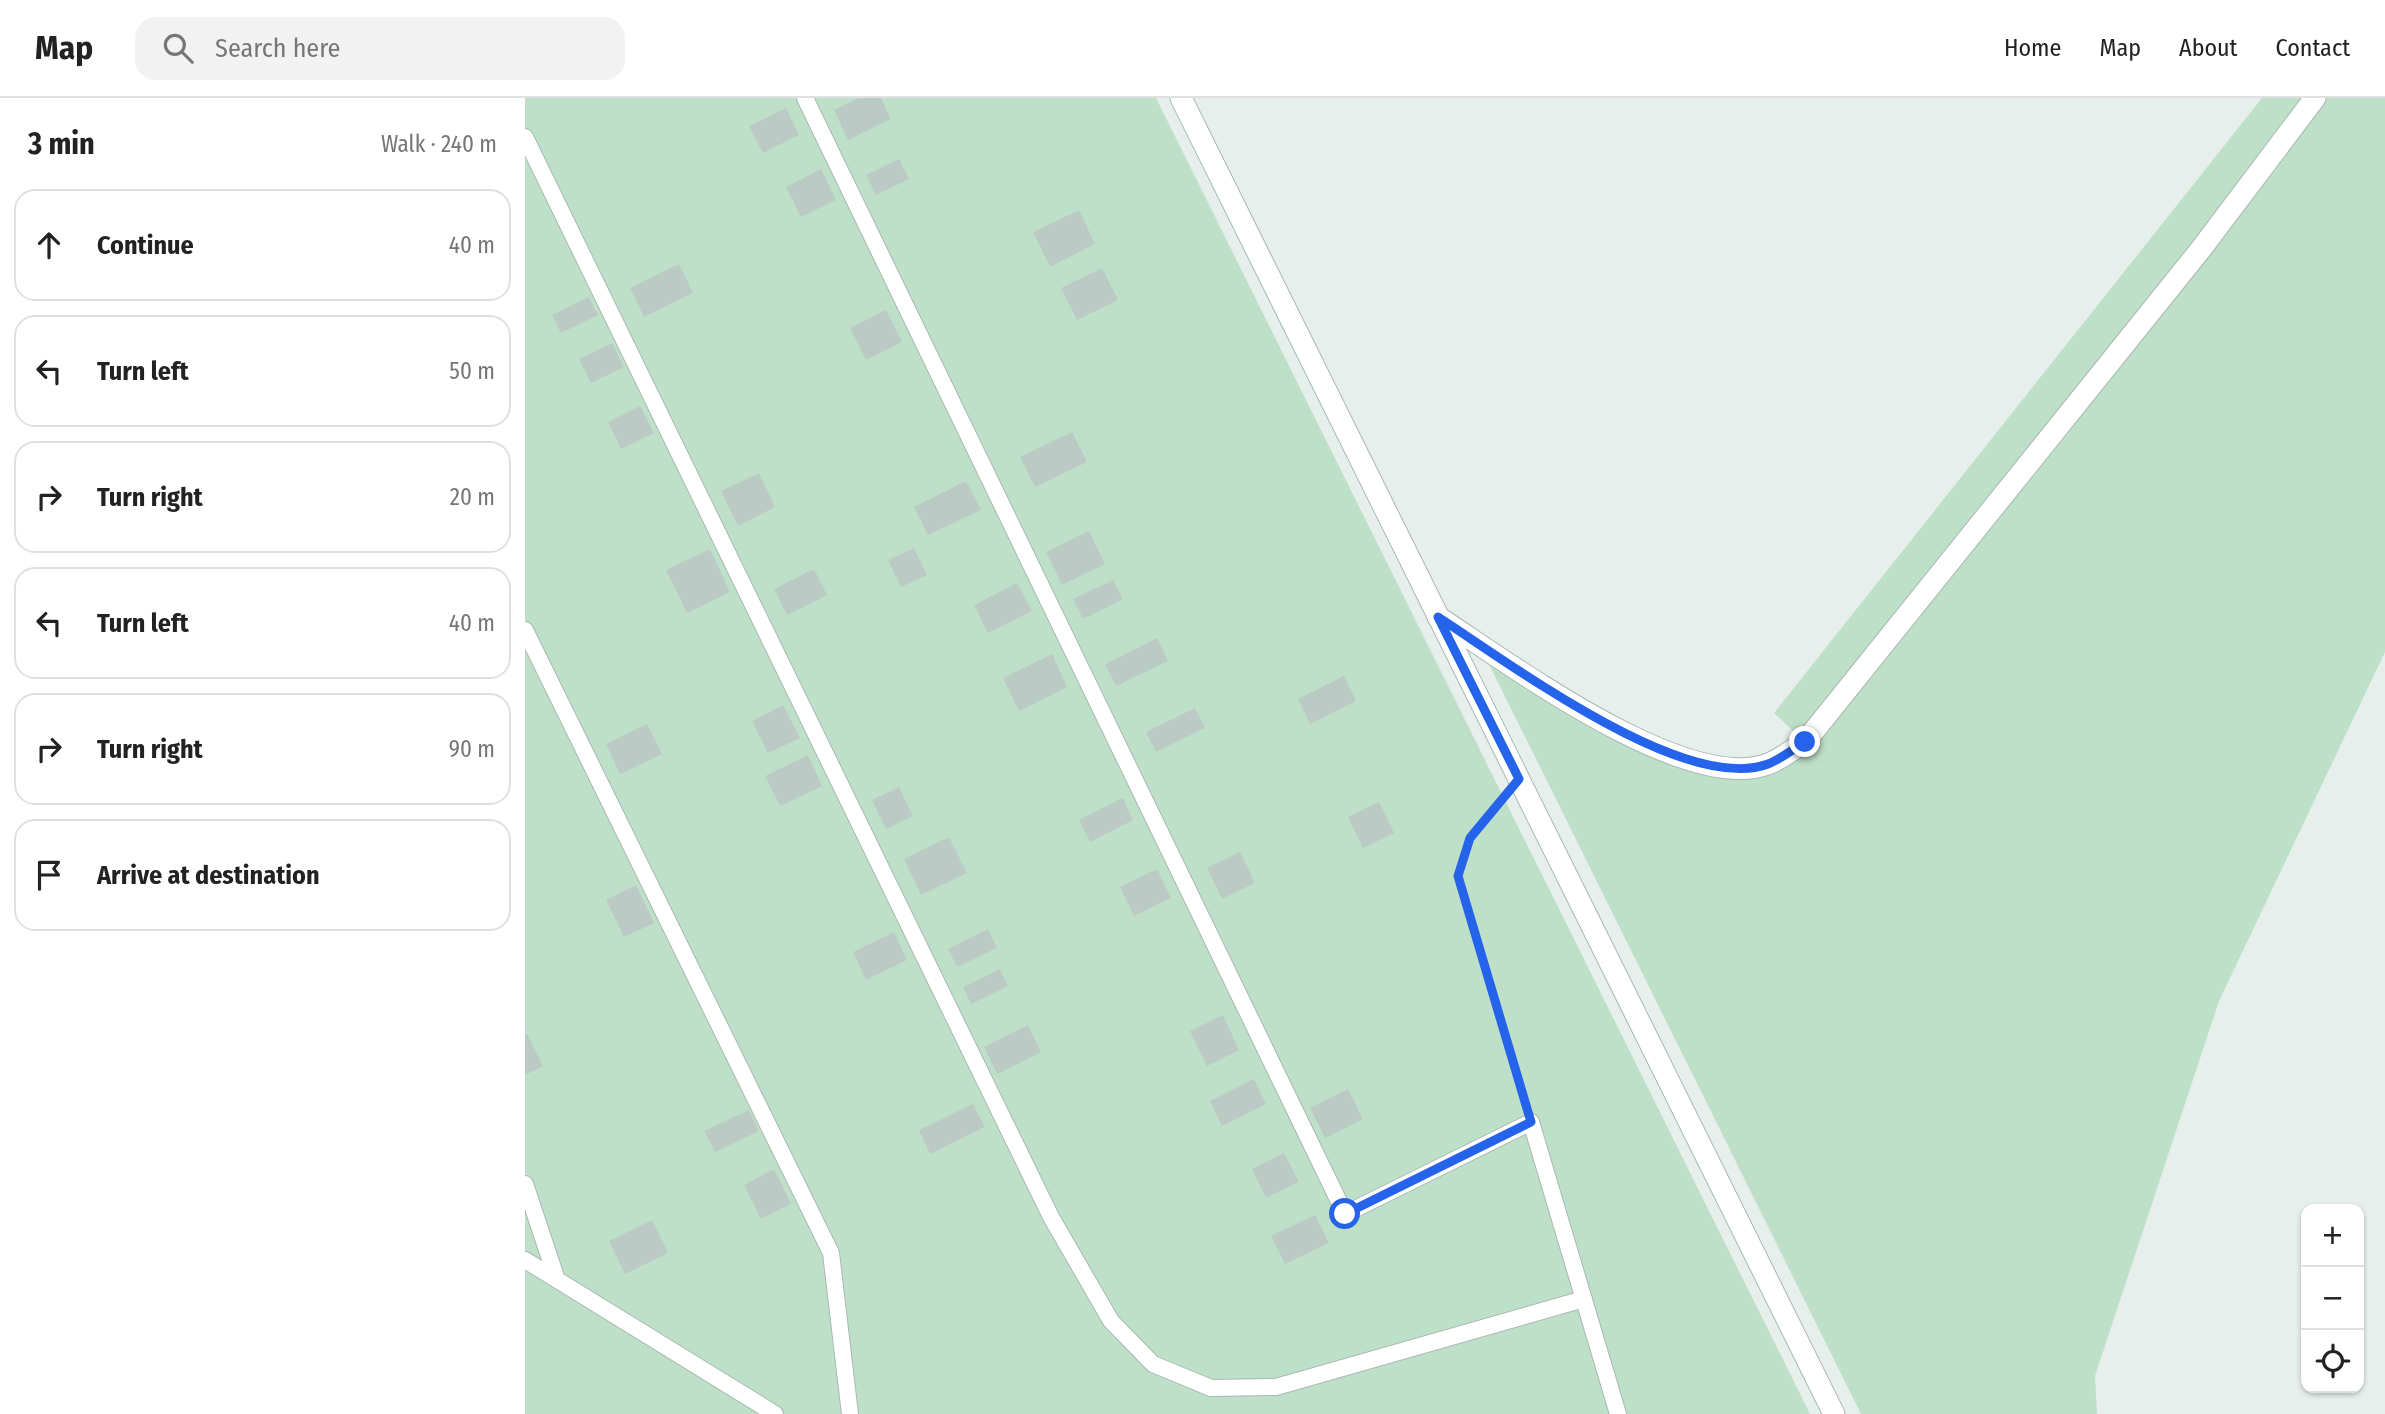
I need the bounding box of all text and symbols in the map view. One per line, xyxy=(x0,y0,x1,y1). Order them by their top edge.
search box xyxy=(135,17,625,80)
text: Map xyxy=(35,28,93,68)
icon: search xyxy=(159,29,197,67)
text: Search here xyxy=(215,33,340,64)
text: Home xyxy=(2004,34,2061,62)
text: Map xyxy=(2099,34,2141,62)
text: About xyxy=(2179,34,2237,62)
text: Contact xyxy=(2275,34,2350,62)
text: 3 min xyxy=(28,126,95,162)
text: Walk · 240 m xyxy=(381,130,497,158)
icon: ahead xyxy=(30,226,68,264)
text: Continue xyxy=(97,230,194,261)
text: 40 m xyxy=(449,231,495,259)
icon: left xyxy=(30,352,68,390)
text: Turn left xyxy=(97,356,189,387)
text: 50 m xyxy=(449,357,495,385)
icon: right xyxy=(30,478,68,516)
text: Turn right xyxy=(97,482,203,513)
text: 20 m xyxy=(450,483,495,511)
icon: left xyxy=(30,604,68,642)
text: Turn left xyxy=(97,608,189,639)
text: 40 m xyxy=(449,609,495,637)
route end xyxy=(1789,726,1820,757)
icon: right xyxy=(30,730,68,768)
text: Turn right xyxy=(97,734,203,765)
text: 90 m xyxy=(449,735,495,763)
icon: arrive xyxy=(30,856,68,894)
text: Arrive at destination xyxy=(97,860,320,891)
route start xyxy=(1329,1198,1360,1229)
map controls xyxy=(2301,1204,2364,1393)
button: + xyxy=(2301,1204,2364,1267)
button: − xyxy=(2301,1267,2364,1330)
button: locate xyxy=(2301,1330,2364,1393)

